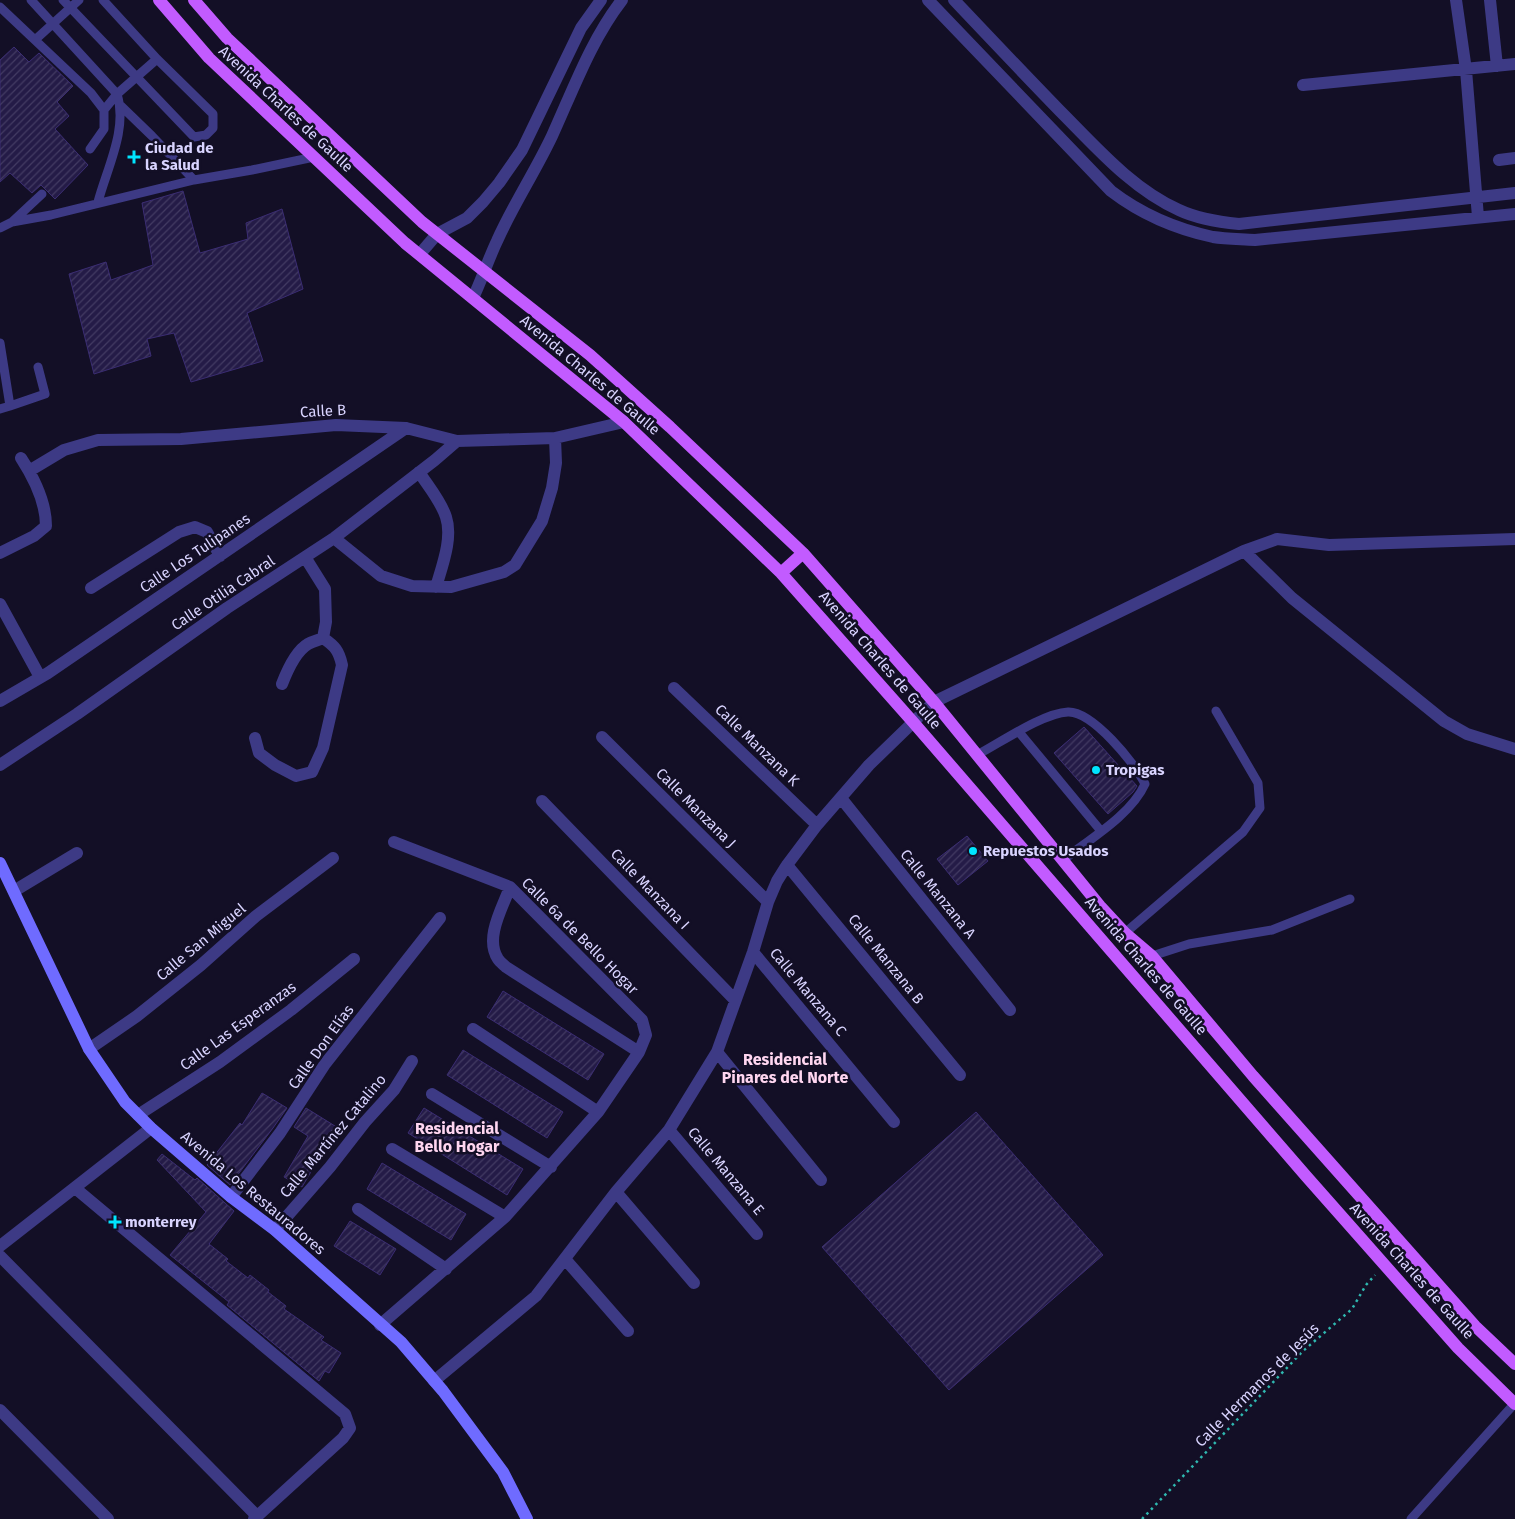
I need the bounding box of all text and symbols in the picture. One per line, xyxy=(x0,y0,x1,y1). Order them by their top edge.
street label: Avenida Charles de Gaulle xyxy=(215,42,357,176)
place label: Ciudad de la Salud xyxy=(145,139,214,174)
marker: Ciudad de la Salud xyxy=(127,150,141,164)
street label: Avenida Charles de Gaulle xyxy=(516,311,664,439)
street label: Calle B xyxy=(299,401,347,421)
street label: Calle Los Tulipanes xyxy=(136,509,254,597)
street label: Calle Otilia Cabral xyxy=(168,551,279,634)
street label: Avenida Charles de Gaulle xyxy=(815,587,945,733)
street label: Calle Manzana K xyxy=(711,700,803,790)
place label: Tropigas xyxy=(1106,761,1164,779)
street label: Calle Manzana J xyxy=(652,764,740,852)
marker: Tropigas xyxy=(1090,764,1102,776)
place label: Repuestos Usados xyxy=(983,842,1108,860)
street label: Calle Manzana I xyxy=(607,845,693,933)
marker: Repuestos Usados xyxy=(967,845,979,857)
street label: Calle Manzana A xyxy=(896,846,980,943)
street label: Calle 6a de Bello Hogar xyxy=(518,874,642,998)
street label: Avenida Charles de Gaulle xyxy=(1081,893,1211,1039)
street label: Calle San Miguel xyxy=(153,899,250,985)
street label: Calle Manzana B xyxy=(844,910,928,1008)
street label: Calle Manzana C xyxy=(766,944,850,1040)
street label: Calle Las Esperanzas xyxy=(176,978,300,1074)
street label: Calle Don Elías xyxy=(284,1001,358,1093)
district label: Residencial Pinares del Norte xyxy=(722,1050,848,1087)
street label: Calle Martínez Catalino xyxy=(276,1071,390,1201)
district label: Residencial Bello Hogar xyxy=(415,1119,500,1156)
street label: Calle Manzana E xyxy=(684,1123,768,1219)
street label: Avenida Los Restauradores xyxy=(177,1127,329,1259)
street label: Avenida Charles de Gaulle xyxy=(1346,1199,1478,1343)
place label: monterrey xyxy=(125,1213,197,1231)
marker: monterrey xyxy=(109,1216,121,1228)
street label: Calle Hermanos de Jesús xyxy=(1191,1319,1323,1451)

